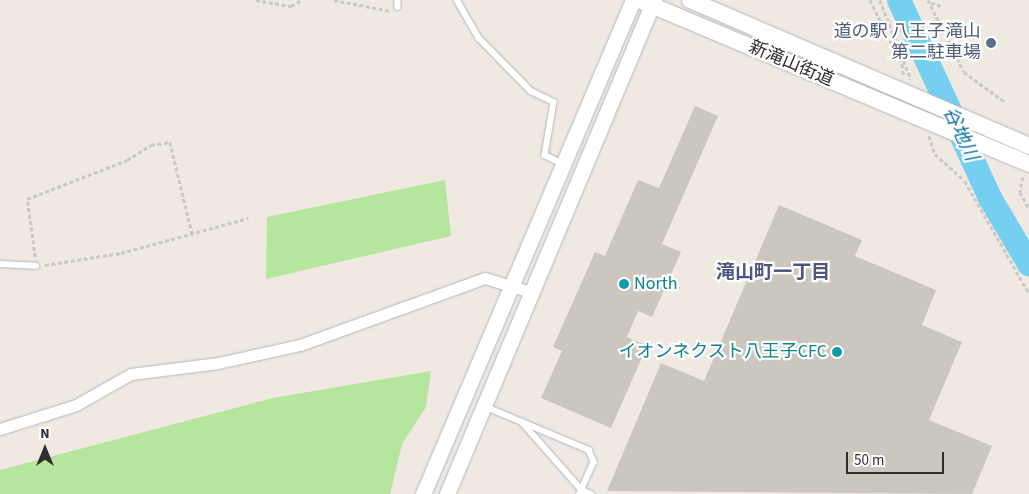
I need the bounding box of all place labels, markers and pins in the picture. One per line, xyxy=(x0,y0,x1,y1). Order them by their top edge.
place label: 道の駅 八王子滝山 第二駐車場 xyxy=(833,22,981,64)
marker: 道の駅 八王子滝山 第二駐車場 xyxy=(985,37,997,49)
place label: North xyxy=(634,273,678,295)
marker: North xyxy=(618,278,630,290)
place label: イオンネクスト八王子CFC xyxy=(618,341,827,363)
marker: イオンネクスト八王子CFC xyxy=(831,346,843,358)

